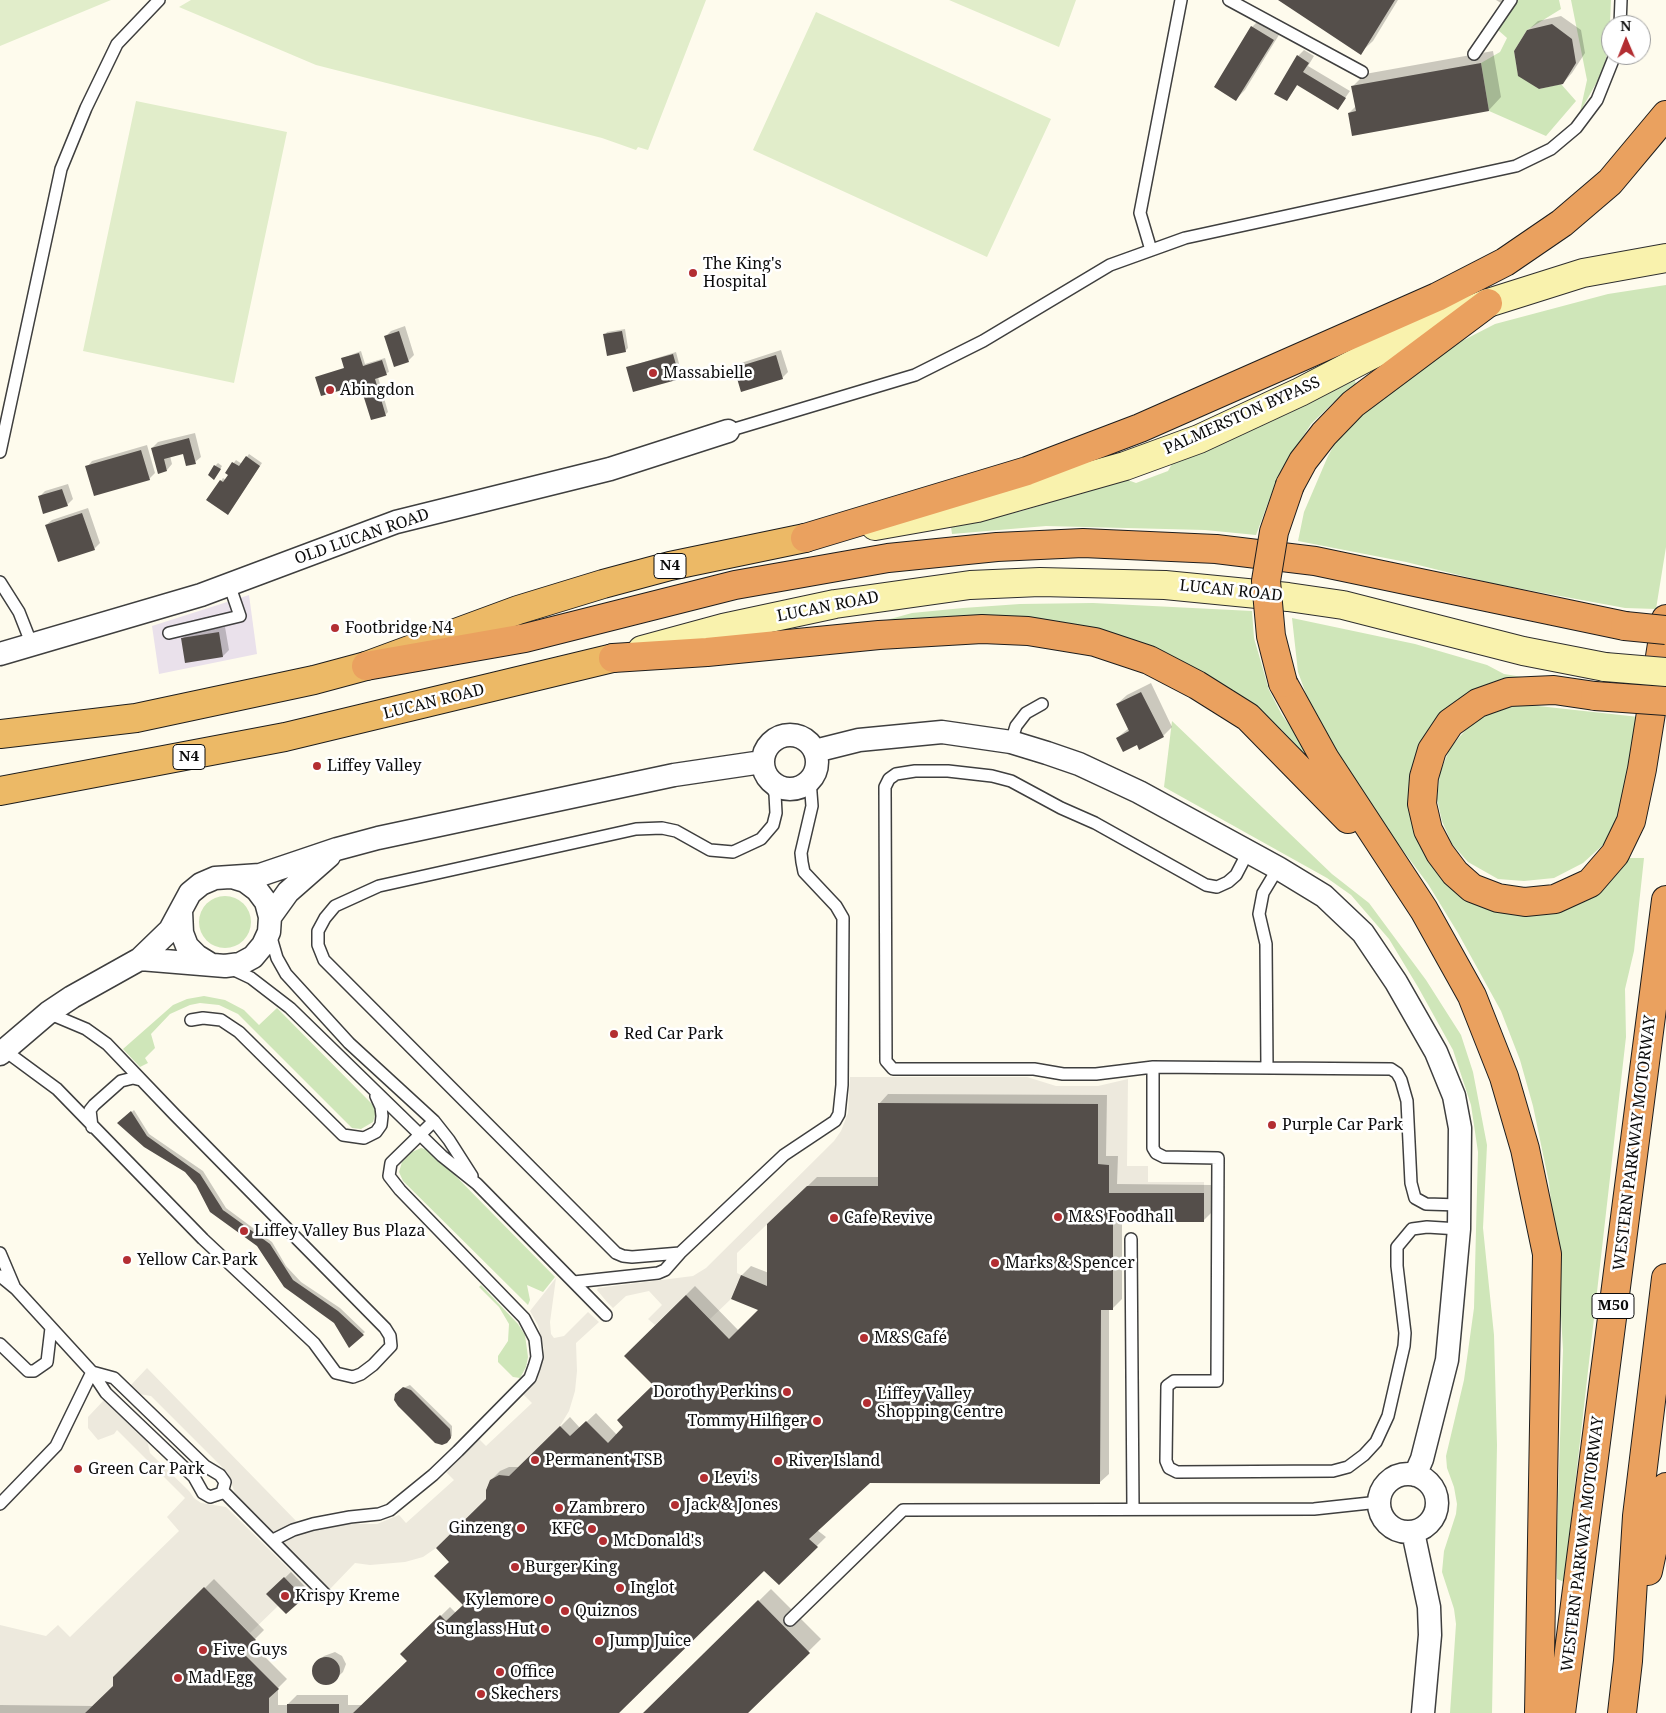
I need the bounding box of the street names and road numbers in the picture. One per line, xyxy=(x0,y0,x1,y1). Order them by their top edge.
street label: PALMERSTON BYPASS xyxy=(1161,373,1323,459)
street label: OLD LUCAN ROAD xyxy=(292,505,432,569)
road number: N4 xyxy=(654,554,686,578)
street label: LUCAN ROAD xyxy=(1179,576,1283,606)
street label: LUCAN ROAD xyxy=(775,588,881,626)
street label: LUCAN ROAD xyxy=(381,680,487,724)
road number: N4 xyxy=(173,744,205,770)
street label: WESTERN PARKWAY MOTORWAY xyxy=(1610,1014,1660,1272)
road number: M50 xyxy=(1592,1294,1634,1318)
street label: WESTERN PARKWAY MOTORWAY xyxy=(1558,1415,1608,1673)

